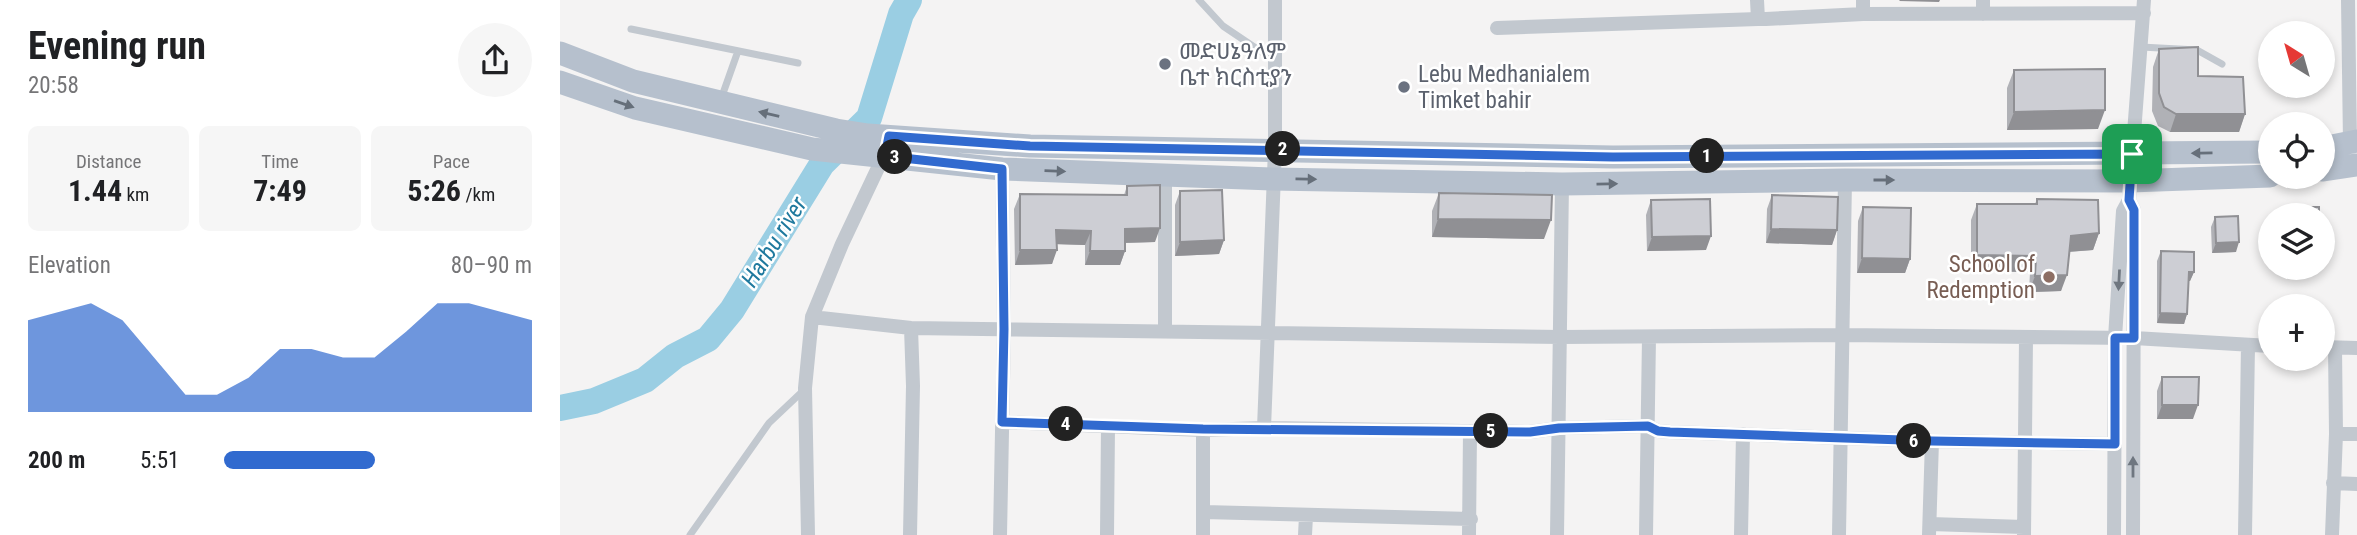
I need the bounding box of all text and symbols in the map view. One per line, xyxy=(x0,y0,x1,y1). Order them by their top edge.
north arrow xyxy=(2258,21,2334,98)
map controls xyxy=(2258,21,2335,371)
button: share xyxy=(458,23,532,97)
text: Evening run xyxy=(28,24,206,68)
place label: መድሀኔዓለም ቤተ ክርስቲያን xyxy=(1179,38,1292,91)
marker: መድሀኔዓለም ቤተ ክርስቲያን xyxy=(1157,56,1173,72)
place label: Lebu Medhanialem Timket bahir xyxy=(1418,61,1590,114)
text: 20:58 xyxy=(28,72,79,99)
marker: Lebu Medhanialem Timket bahir xyxy=(1396,79,1412,95)
one-way arrow xyxy=(614,99,635,110)
one-way arrow xyxy=(758,109,780,120)
button: locate xyxy=(2258,112,2335,189)
pin xyxy=(2102,124,2162,184)
pin: 2 xyxy=(1266,132,1300,166)
icon: arrive xyxy=(2113,135,2151,173)
text: 2 xyxy=(1278,137,1287,160)
pin: 1 xyxy=(1690,138,1724,174)
pin: 3 xyxy=(878,140,912,174)
text: 1 xyxy=(1702,144,1711,167)
text: 3 xyxy=(890,145,899,168)
one-way arrow xyxy=(2190,147,2212,159)
text: Distance xyxy=(76,150,141,173)
text: Time xyxy=(261,150,299,173)
text: Pace xyxy=(433,150,470,173)
one-way arrow xyxy=(1044,166,1066,177)
text: 1.44 xyxy=(68,173,122,208)
text: 7:49 xyxy=(253,173,307,208)
text: 5:26 xyxy=(407,173,461,208)
one-way arrow xyxy=(1296,174,1318,185)
one-way arrow xyxy=(1873,174,1895,186)
one-way arrow xyxy=(1597,178,1619,189)
text: km xyxy=(122,183,149,206)
text: /km xyxy=(461,183,495,206)
water label: Harbu river xyxy=(735,191,813,292)
button: layers xyxy=(2258,203,2335,280)
place label: School of Redemption xyxy=(1926,251,2036,304)
text: Elevation xyxy=(28,252,111,279)
text: 80–90 m xyxy=(451,252,532,279)
marker: School of Redemption xyxy=(2041,269,2057,285)
one-way arrow xyxy=(2113,269,2124,291)
button: + xyxy=(2258,294,2335,371)
pin: 4 xyxy=(1049,406,1084,442)
text: 4 xyxy=(1061,412,1070,435)
pin: 5 xyxy=(1474,414,1508,448)
text: 5 xyxy=(1486,419,1495,442)
pin: 6 xyxy=(1896,424,1932,458)
text: 6 xyxy=(1909,429,1918,452)
text: 200 m xyxy=(28,447,85,474)
text: 5:51 xyxy=(140,447,179,474)
one-way arrow xyxy=(2127,456,2139,478)

